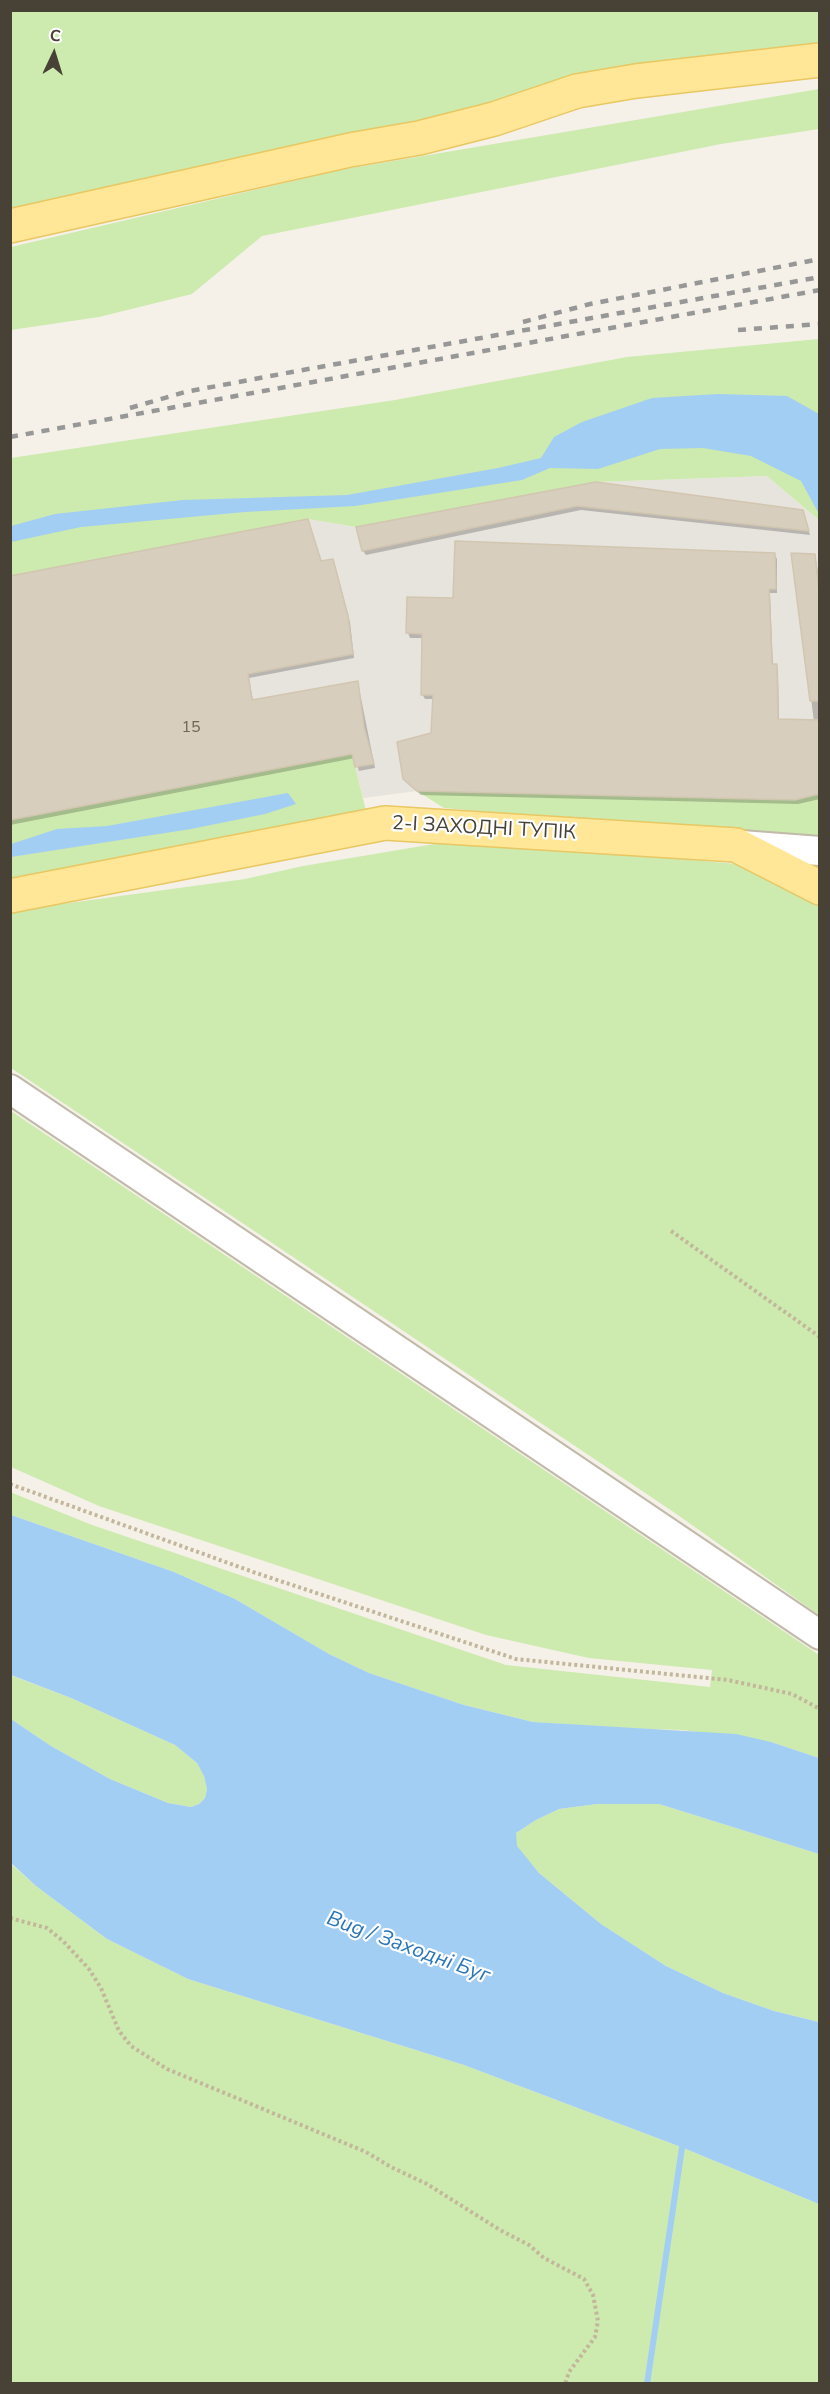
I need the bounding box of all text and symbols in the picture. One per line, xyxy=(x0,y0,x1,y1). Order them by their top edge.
north arrow xyxy=(24,24,84,84)
text: С xyxy=(49,25,61,47)
house number: 15 xyxy=(181,718,201,738)
street label: 2-І ЗАХОДНІ ТУПІК xyxy=(391,812,577,846)
water label: Bug / Заходні Буг xyxy=(323,1907,493,1989)

